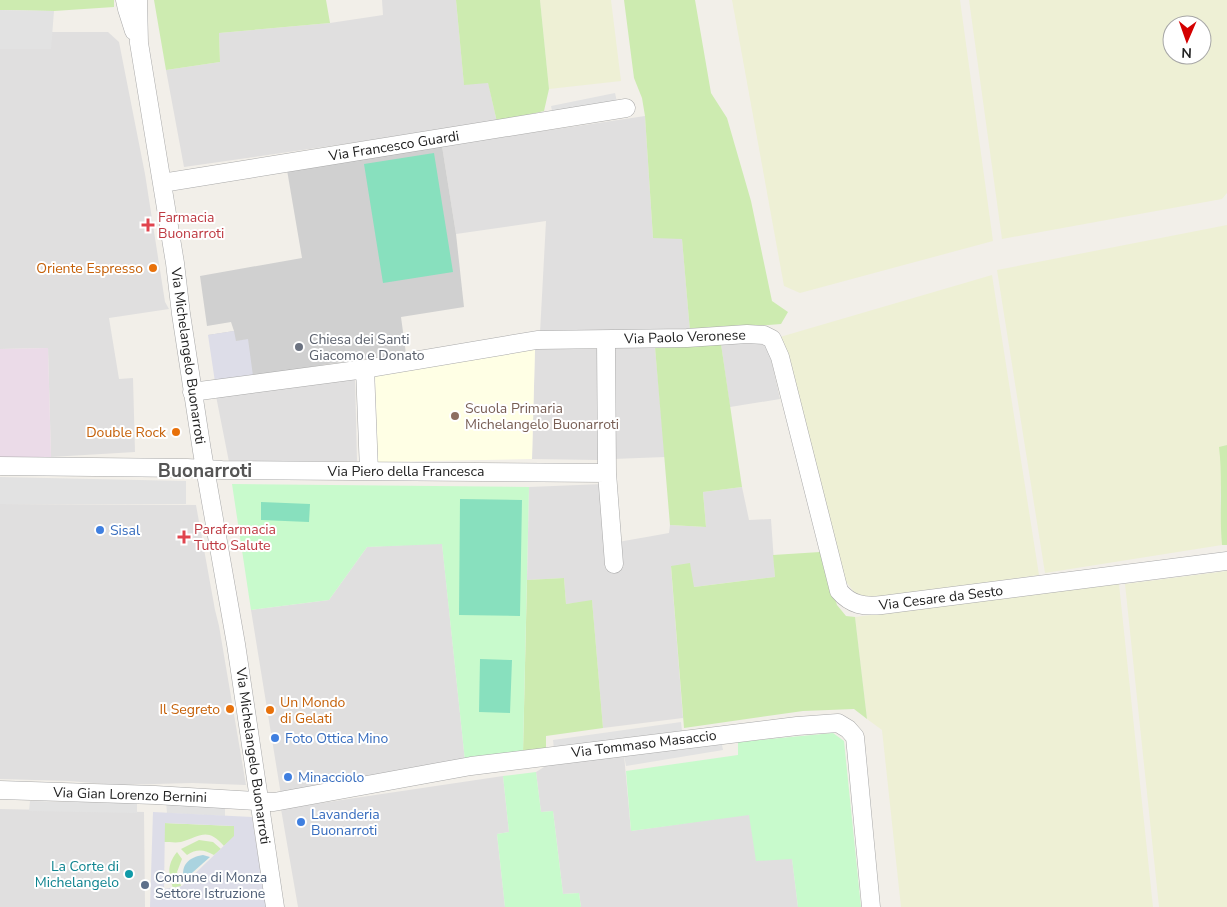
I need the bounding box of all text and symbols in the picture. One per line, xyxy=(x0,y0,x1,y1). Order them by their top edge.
north arrow xyxy=(1162,15,1212,65)
text: N xyxy=(1181,43,1192,62)
street label: Via Francesco Guardi xyxy=(326,126,461,166)
place label: Farmacia Buonarroti xyxy=(158,208,224,243)
marker: Farmacia Buonarroti xyxy=(142,219,154,231)
place label: Oriente Espresso xyxy=(36,259,143,278)
marker: Oriente Espresso xyxy=(147,262,159,274)
street label: Via Michelangelo Buonarroti xyxy=(166,266,210,445)
street label: Via Paolo Veronese xyxy=(623,325,746,349)
place label: Chiesa dei Santi Giacomo e Donato xyxy=(309,330,425,365)
marker: Chiesa dei Santi Giacomo e Donato xyxy=(293,341,305,353)
place label: Scuola Primaria Michelangelo Buonarroti xyxy=(465,399,619,434)
marker: Scuola Primaria Michelangelo Buonarroti xyxy=(449,410,461,422)
place label: Double Rock xyxy=(86,423,167,442)
marker: Double Rock xyxy=(170,426,182,438)
district label: Buonarroti xyxy=(158,458,252,484)
street label: Via Piero della Francesca xyxy=(327,462,484,481)
place label: Parafarmacia Tutto Salute xyxy=(194,520,276,555)
place label: Sisal xyxy=(110,521,141,540)
marker: Sisal xyxy=(94,524,106,536)
marker: Parafarmacia Tutto Salute xyxy=(178,531,190,543)
street label: Via Cesare da Sesto xyxy=(877,581,1004,615)
street label: Via Michelangelo Buonarroti xyxy=(231,666,275,845)
place label: Un Mondo di Gelati xyxy=(280,693,346,728)
place label: Il Segreto xyxy=(159,700,220,719)
marker: Il Segreto xyxy=(224,703,236,715)
marker: Un Mondo di Gelati xyxy=(264,704,276,716)
street label: Via Tommaso Masaccio xyxy=(569,726,718,762)
place label: Foto Ottica Mino xyxy=(285,729,389,748)
marker: Foto Ottica Mino xyxy=(269,732,281,744)
place label: Minacciolo xyxy=(298,768,365,787)
marker: Minacciolo xyxy=(282,771,294,783)
street label: Via Gian Lorenzo Bernini xyxy=(52,783,207,807)
place label: Lavanderia Buonarroti xyxy=(311,805,380,840)
marker: Lavanderia Buonarroti xyxy=(295,816,307,828)
place label: La Corte di Michelangelo xyxy=(35,857,119,892)
marker: La Corte di Michelangelo xyxy=(123,868,135,880)
place label: Comune di Monza Settore Istruzione xyxy=(155,868,267,903)
marker: Comune di Monza Settore Istruzione xyxy=(139,879,151,891)

